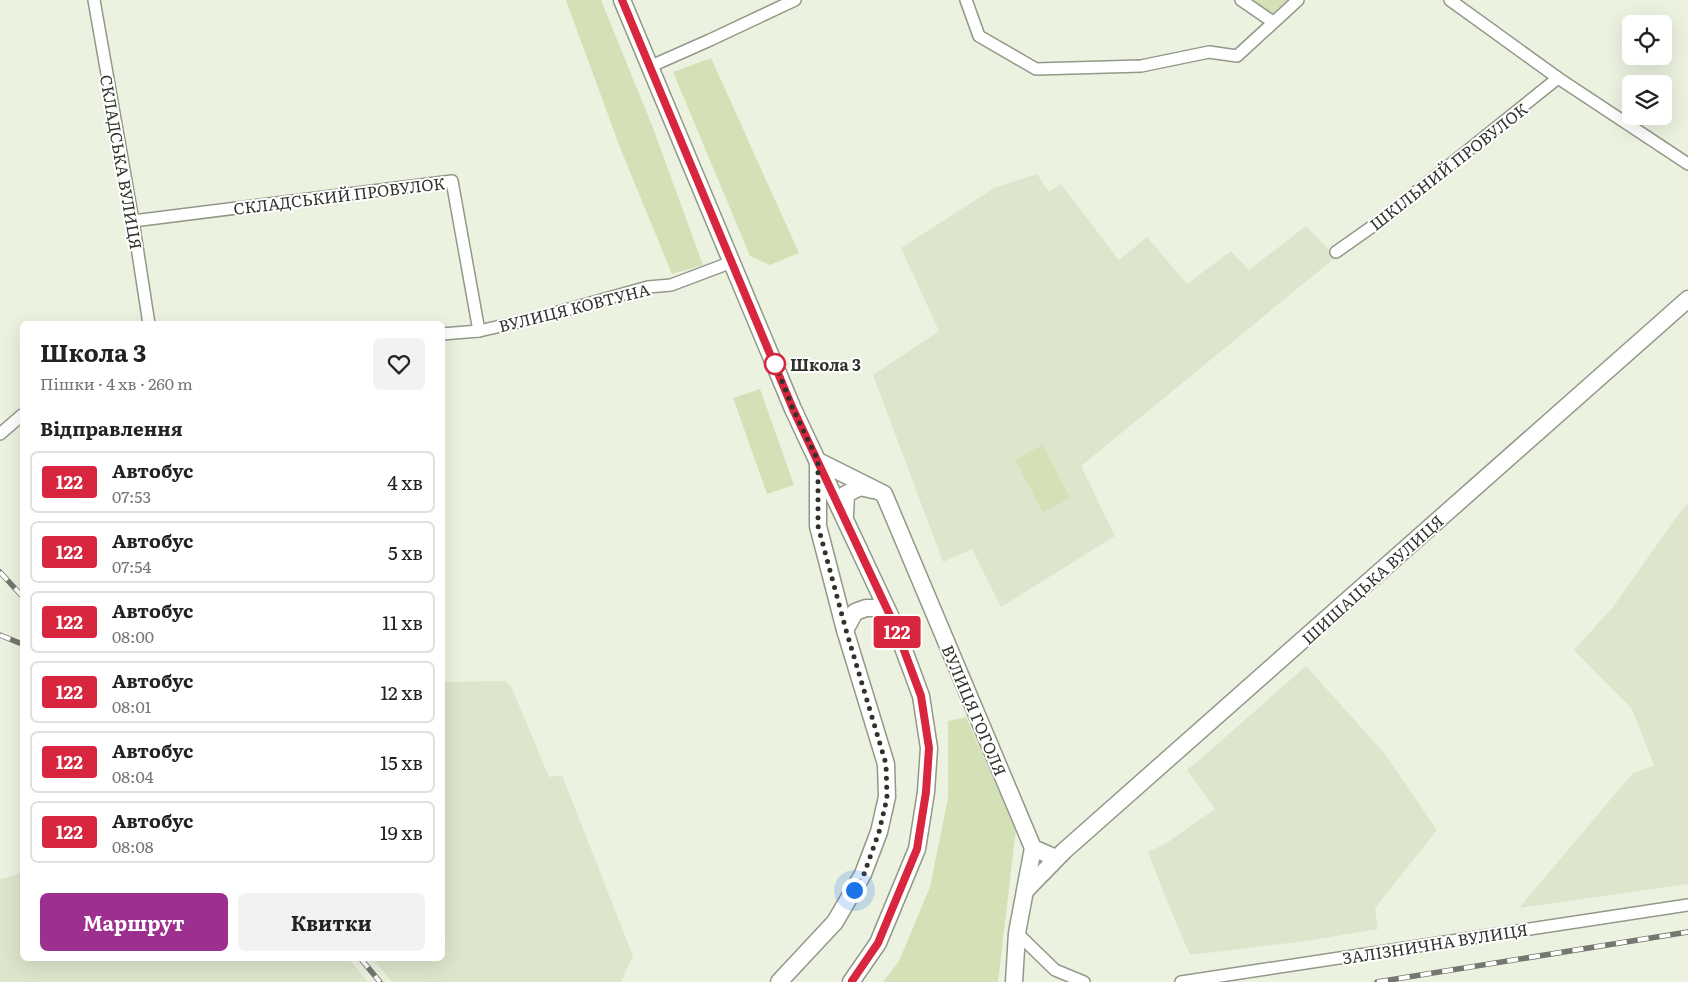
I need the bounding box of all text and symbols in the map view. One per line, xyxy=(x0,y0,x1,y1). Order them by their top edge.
map controls xyxy=(1622,15,1672,125)
button: locate xyxy=(1622,15,1672,65)
street label: СКЛАДСЬКА ВУЛИЦЯ xyxy=(95,73,149,251)
button: layers xyxy=(1622,75,1672,125)
street label: ШКІЛЬНИЙ ПРОВУЛОК xyxy=(1364,96,1532,235)
street label: СКЛАДСЬКИЙ ПРОВУЛОК xyxy=(232,170,447,220)
street label: ВУЛИЦЯ КОВТУНА xyxy=(496,277,652,337)
text: Школа 3 xyxy=(40,334,146,369)
button: heart xyxy=(373,338,425,390)
place label: Школа 3 xyxy=(790,352,861,376)
marker: Школа 3 xyxy=(764,353,786,375)
text: Пішки · 4 хв · 260 m xyxy=(40,371,193,395)
text: Відправлення xyxy=(40,414,183,442)
text: Автобус xyxy=(112,456,193,484)
text: 122 xyxy=(56,468,83,495)
text: 4 хв xyxy=(387,468,423,496)
text: 07:53 xyxy=(112,484,151,508)
street label: ШИШАЦЬКА ВУЛИЦЯ xyxy=(1296,509,1448,649)
text: Автобус xyxy=(112,526,193,554)
text: 122 xyxy=(56,538,83,565)
text: 5 хв xyxy=(388,538,423,566)
text: 07:54 xyxy=(112,554,151,578)
text: Автобус xyxy=(112,596,193,624)
text: 122 xyxy=(56,608,83,635)
text: 11 хв xyxy=(382,608,423,636)
line badge: 122 xyxy=(868,616,926,648)
text: 122 xyxy=(884,618,910,645)
text: 08:00 xyxy=(112,624,154,648)
street label: ВУЛИЦЯ ГОГОЛЯ xyxy=(937,641,1013,779)
text: Автобус xyxy=(112,666,193,694)
text: 122 xyxy=(56,678,83,705)
text: 12 хв xyxy=(380,678,423,706)
text: 08:01 xyxy=(112,694,151,718)
text: Автобус xyxy=(112,736,193,764)
text: 122 xyxy=(56,748,83,775)
text: 15 хв xyxy=(380,748,423,776)
text: 08:04 xyxy=(112,764,153,788)
text: Автобус xyxy=(112,806,193,834)
text: 122 xyxy=(56,818,83,845)
text: 19 хв xyxy=(380,818,423,846)
text: 08:08 xyxy=(112,834,153,858)
your location xyxy=(842,878,867,903)
button: Маршрут xyxy=(40,893,228,951)
button: Квитки xyxy=(238,893,425,951)
street label: ЗАЛІЗНИЧНА ВУЛИЦЯ xyxy=(1341,916,1529,970)

